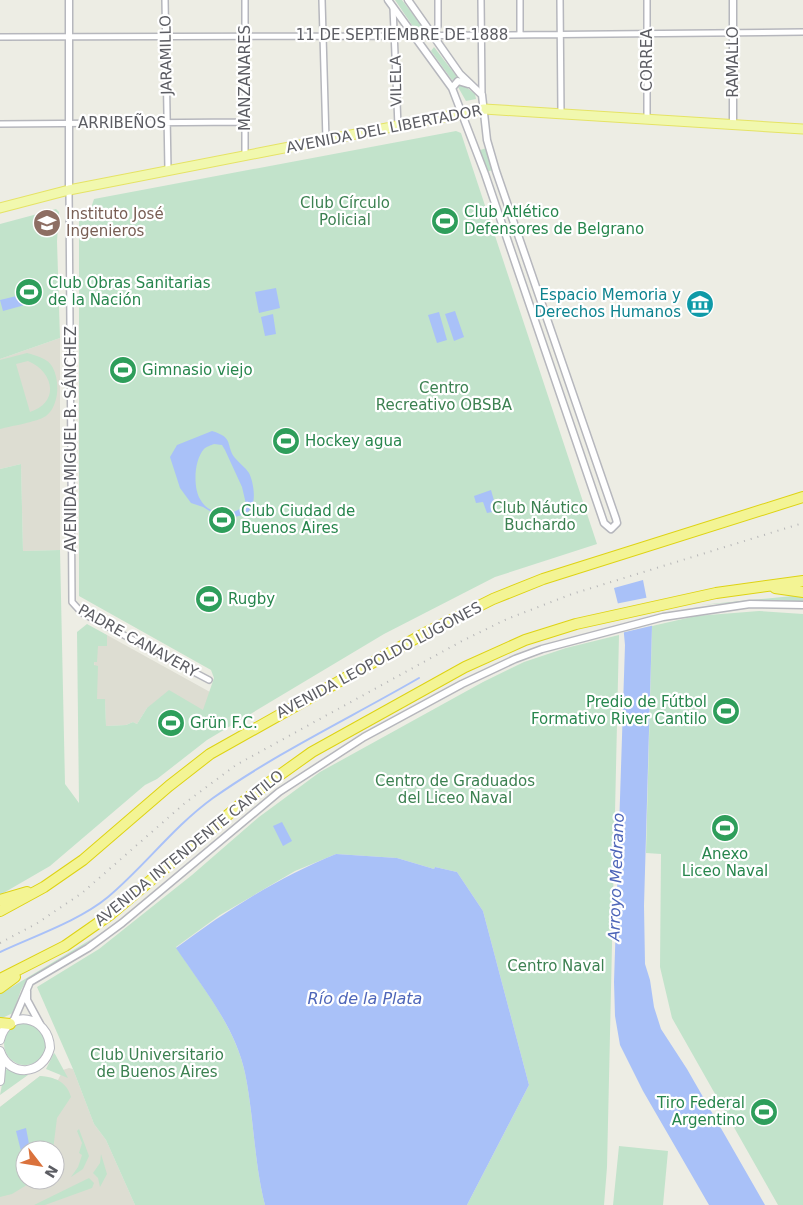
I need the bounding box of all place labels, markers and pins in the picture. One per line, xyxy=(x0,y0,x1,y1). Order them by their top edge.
place label: Club Atlético Defensores de Belgrano xyxy=(464,203,644,238)
place label: Instituto José Ingenieros xyxy=(66,205,164,240)
sports icon: Club Atlético Defensores de Belgrano xyxy=(430,206,460,236)
school or university icon: Instituto José Ingenieros xyxy=(32,208,62,238)
place label: Club Obras Sanitarias de la Nación xyxy=(48,274,211,309)
sports icon: Club Obras Sanitarias de la Nación xyxy=(14,277,44,307)
place label: Espacio Memoria y Derechos Humanos xyxy=(535,286,681,321)
museum icon: Espacio Memoria y Derechos Humanos xyxy=(685,289,715,319)
sports icon: Gimnasio viejo xyxy=(108,355,138,385)
place label: Gimnasio viejo xyxy=(142,361,253,379)
sports icon: Hockey agua xyxy=(271,426,301,456)
place label: Hockey agua xyxy=(305,432,402,450)
place label: Club Ciudad de Buenos Aires xyxy=(241,502,355,537)
sports icon: Club Ciudad de Buenos Aires xyxy=(207,505,237,535)
sports icon: Rugby xyxy=(194,584,224,614)
place label: Rugby xyxy=(228,590,275,608)
place label: Predio de Fútbol Formativo River Cantilo xyxy=(531,693,707,728)
sports icon: Predio de Fútbol Formativo River Cantilo xyxy=(711,696,741,726)
sports icon: Grün F.C. xyxy=(156,708,186,738)
place label: Grün F.C. xyxy=(190,714,258,732)
sports icon: Anexo Liceo Naval xyxy=(710,813,740,843)
place label: Anexo Liceo Naval xyxy=(682,845,768,880)
place label: Tiro Federal Argentino xyxy=(656,1094,745,1129)
sports icon: Tiro Federal Argentino xyxy=(749,1097,779,1127)

